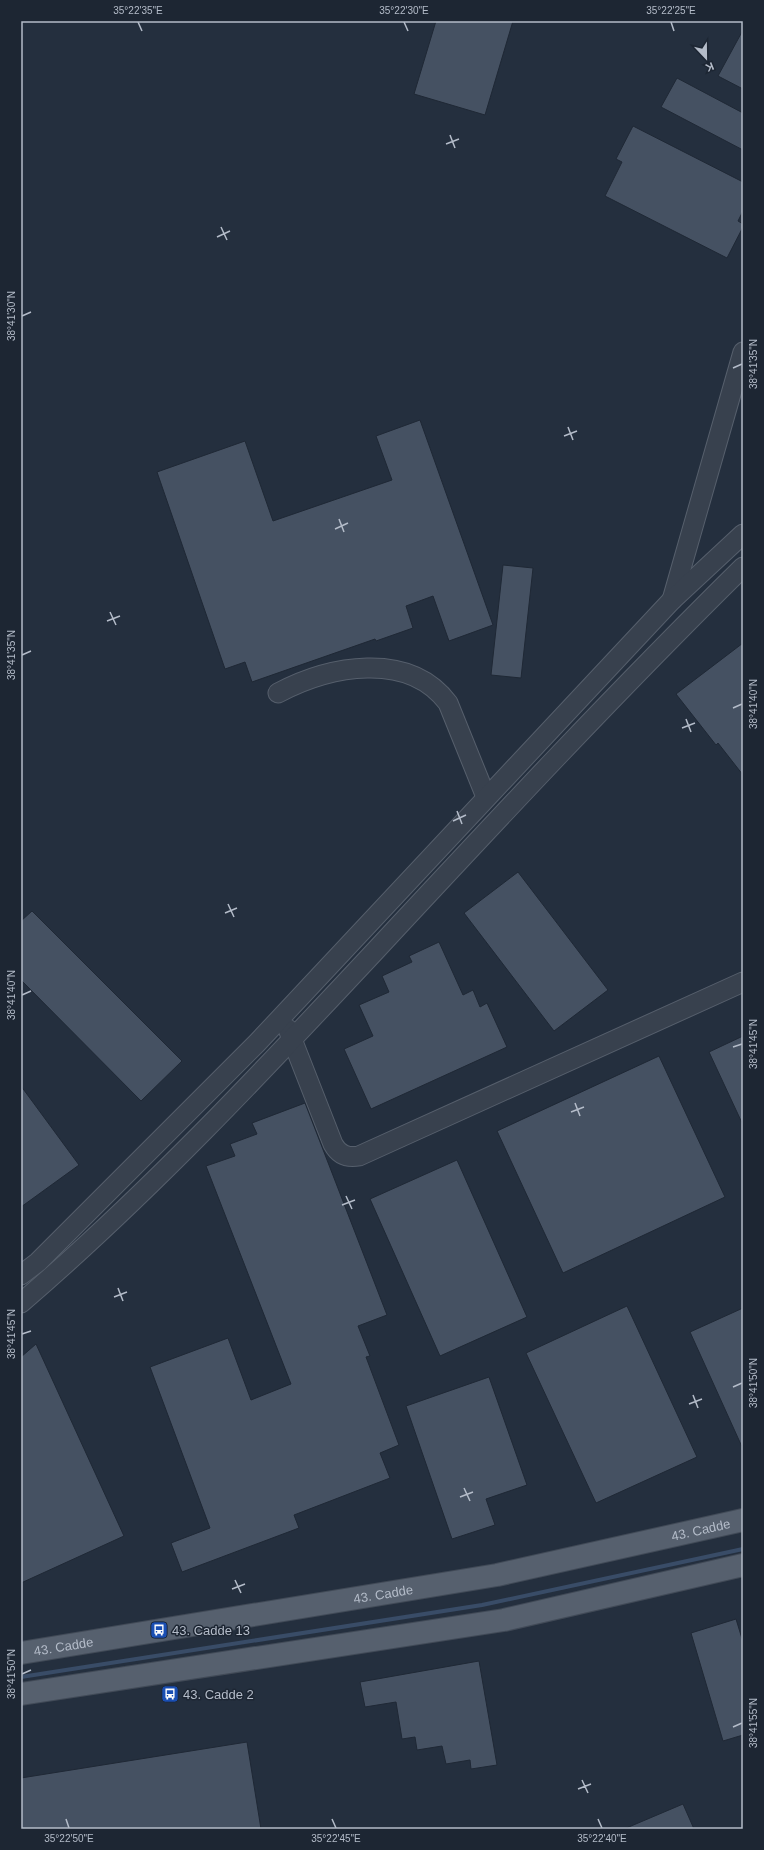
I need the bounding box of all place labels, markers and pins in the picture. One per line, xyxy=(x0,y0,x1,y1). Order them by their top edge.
bus stop icon: 43. Cadde 13 xyxy=(149,1620,169,1640)
place label: 43. Cadde 13 xyxy=(172,1623,250,1638)
bus stop icon: 43. Cadde 2 xyxy=(160,1684,180,1704)
place label: 43. Cadde 2 xyxy=(183,1687,254,1702)

